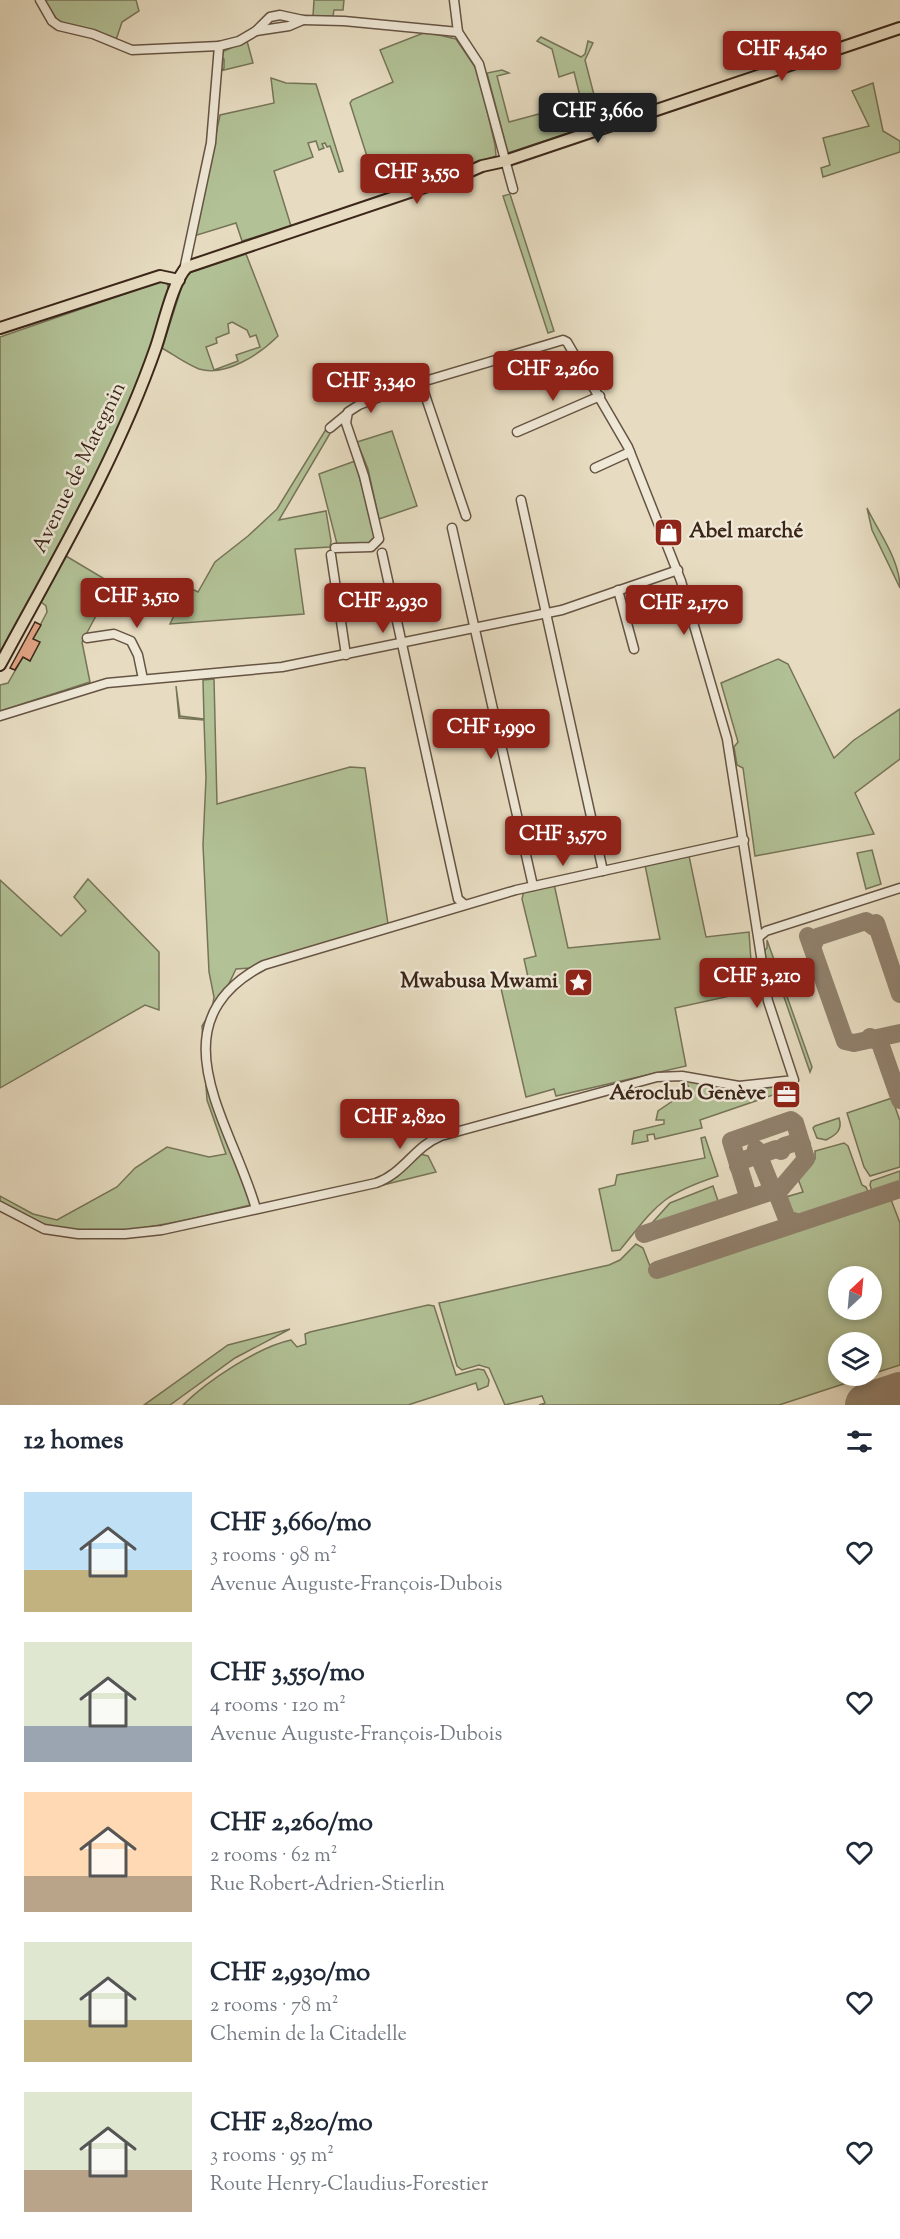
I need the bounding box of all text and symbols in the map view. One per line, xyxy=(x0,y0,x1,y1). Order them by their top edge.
pin: CHF 4,540 xyxy=(713,31,851,82)
text: CHF 4,540 xyxy=(737,36,827,65)
pin: CHF 3,660 xyxy=(529,93,667,144)
text: CHF 3,660 xyxy=(553,98,643,127)
pin: CHF 3,550 xyxy=(348,154,486,205)
text: CHF 3,550 xyxy=(374,159,460,188)
pin: CHF 2,260 xyxy=(484,351,622,402)
text: CHF 2,260 xyxy=(507,356,599,385)
pin: CHF 3,340 xyxy=(302,363,440,414)
text: CHF 3,340 xyxy=(327,368,415,397)
street label: Avenue de Mategnin xyxy=(25,377,135,559)
shop icon: Abel marché xyxy=(652,516,684,548)
place label: Abel marché xyxy=(689,517,803,547)
pin: CHF 3,510 xyxy=(68,578,206,629)
text: CHF 3,510 xyxy=(95,583,179,612)
pin: CHF 2,930 xyxy=(314,583,452,634)
pin: CHF 2,170 xyxy=(615,585,753,636)
text: CHF 2,930 xyxy=(338,588,428,617)
text: CHF 2,170 xyxy=(640,590,728,619)
pin: CHF 1,990 xyxy=(422,709,560,760)
text: CHF 1,990 xyxy=(447,714,535,743)
pin: CHF 3,570 xyxy=(494,816,632,867)
text: CHF 3,570 xyxy=(519,821,607,850)
pin: CHF 3,210 xyxy=(688,958,826,1009)
text: CHF 3,210 xyxy=(714,963,800,992)
place icon: Mwabusa Mwami xyxy=(563,966,595,998)
place label: Mwabusa Mwami xyxy=(400,967,558,997)
office icon: Aéroclub Genève xyxy=(771,1078,803,1110)
place label: Aéroclub Genève xyxy=(609,1079,766,1109)
pin: CHF 2,820 xyxy=(331,1099,469,1150)
text: CHF 2,820 xyxy=(354,1104,446,1133)
north arrow xyxy=(828,1266,882,1320)
map controls xyxy=(828,1266,882,1386)
button: layers xyxy=(828,1332,882,1386)
text: 12 homes xyxy=(24,1423,123,1460)
icon: filters xyxy=(843,1425,876,1458)
text: CHF 3,660/mo xyxy=(210,1505,372,1542)
icon: home xyxy=(72,1516,144,1588)
icon: heart xyxy=(843,1536,876,1569)
text: 3 rooms · 98 m² xyxy=(210,1542,337,1571)
text: Avenue Auguste-François-Dubois xyxy=(210,1571,502,1600)
text: CHF 3,550/mo xyxy=(210,1655,365,1692)
icon: home xyxy=(72,1666,144,1738)
icon: heart xyxy=(843,1686,876,1719)
text: 4 rooms · 120 m² xyxy=(210,1692,346,1721)
text: Avenue Auguste-François-Dubois xyxy=(210,1721,502,1750)
text: CHF 2,260/mo xyxy=(210,1805,373,1842)
icon: home xyxy=(72,1816,144,1888)
icon: heart xyxy=(843,1836,876,1869)
text: 2 rooms · 62 m² xyxy=(210,1842,338,1871)
text: Rue Robert-Adrien-Stierlin xyxy=(210,1871,445,1900)
text: CHF 2,930/mo xyxy=(210,1955,370,1992)
icon: home xyxy=(72,1966,144,2038)
icon: heart xyxy=(843,1986,876,2019)
text: 2 rooms · 78 m² xyxy=(210,1992,339,2021)
text: Chemin de la Citadelle xyxy=(210,2021,407,2050)
text: CHF 2,820/mo xyxy=(210,2105,373,2142)
icon: home xyxy=(72,2116,144,2188)
icon: heart xyxy=(843,2136,876,2169)
text: 3 rooms · 95 m² xyxy=(210,2142,334,2171)
text: Route Henry-Claudius-Forestier xyxy=(210,2171,488,2200)

